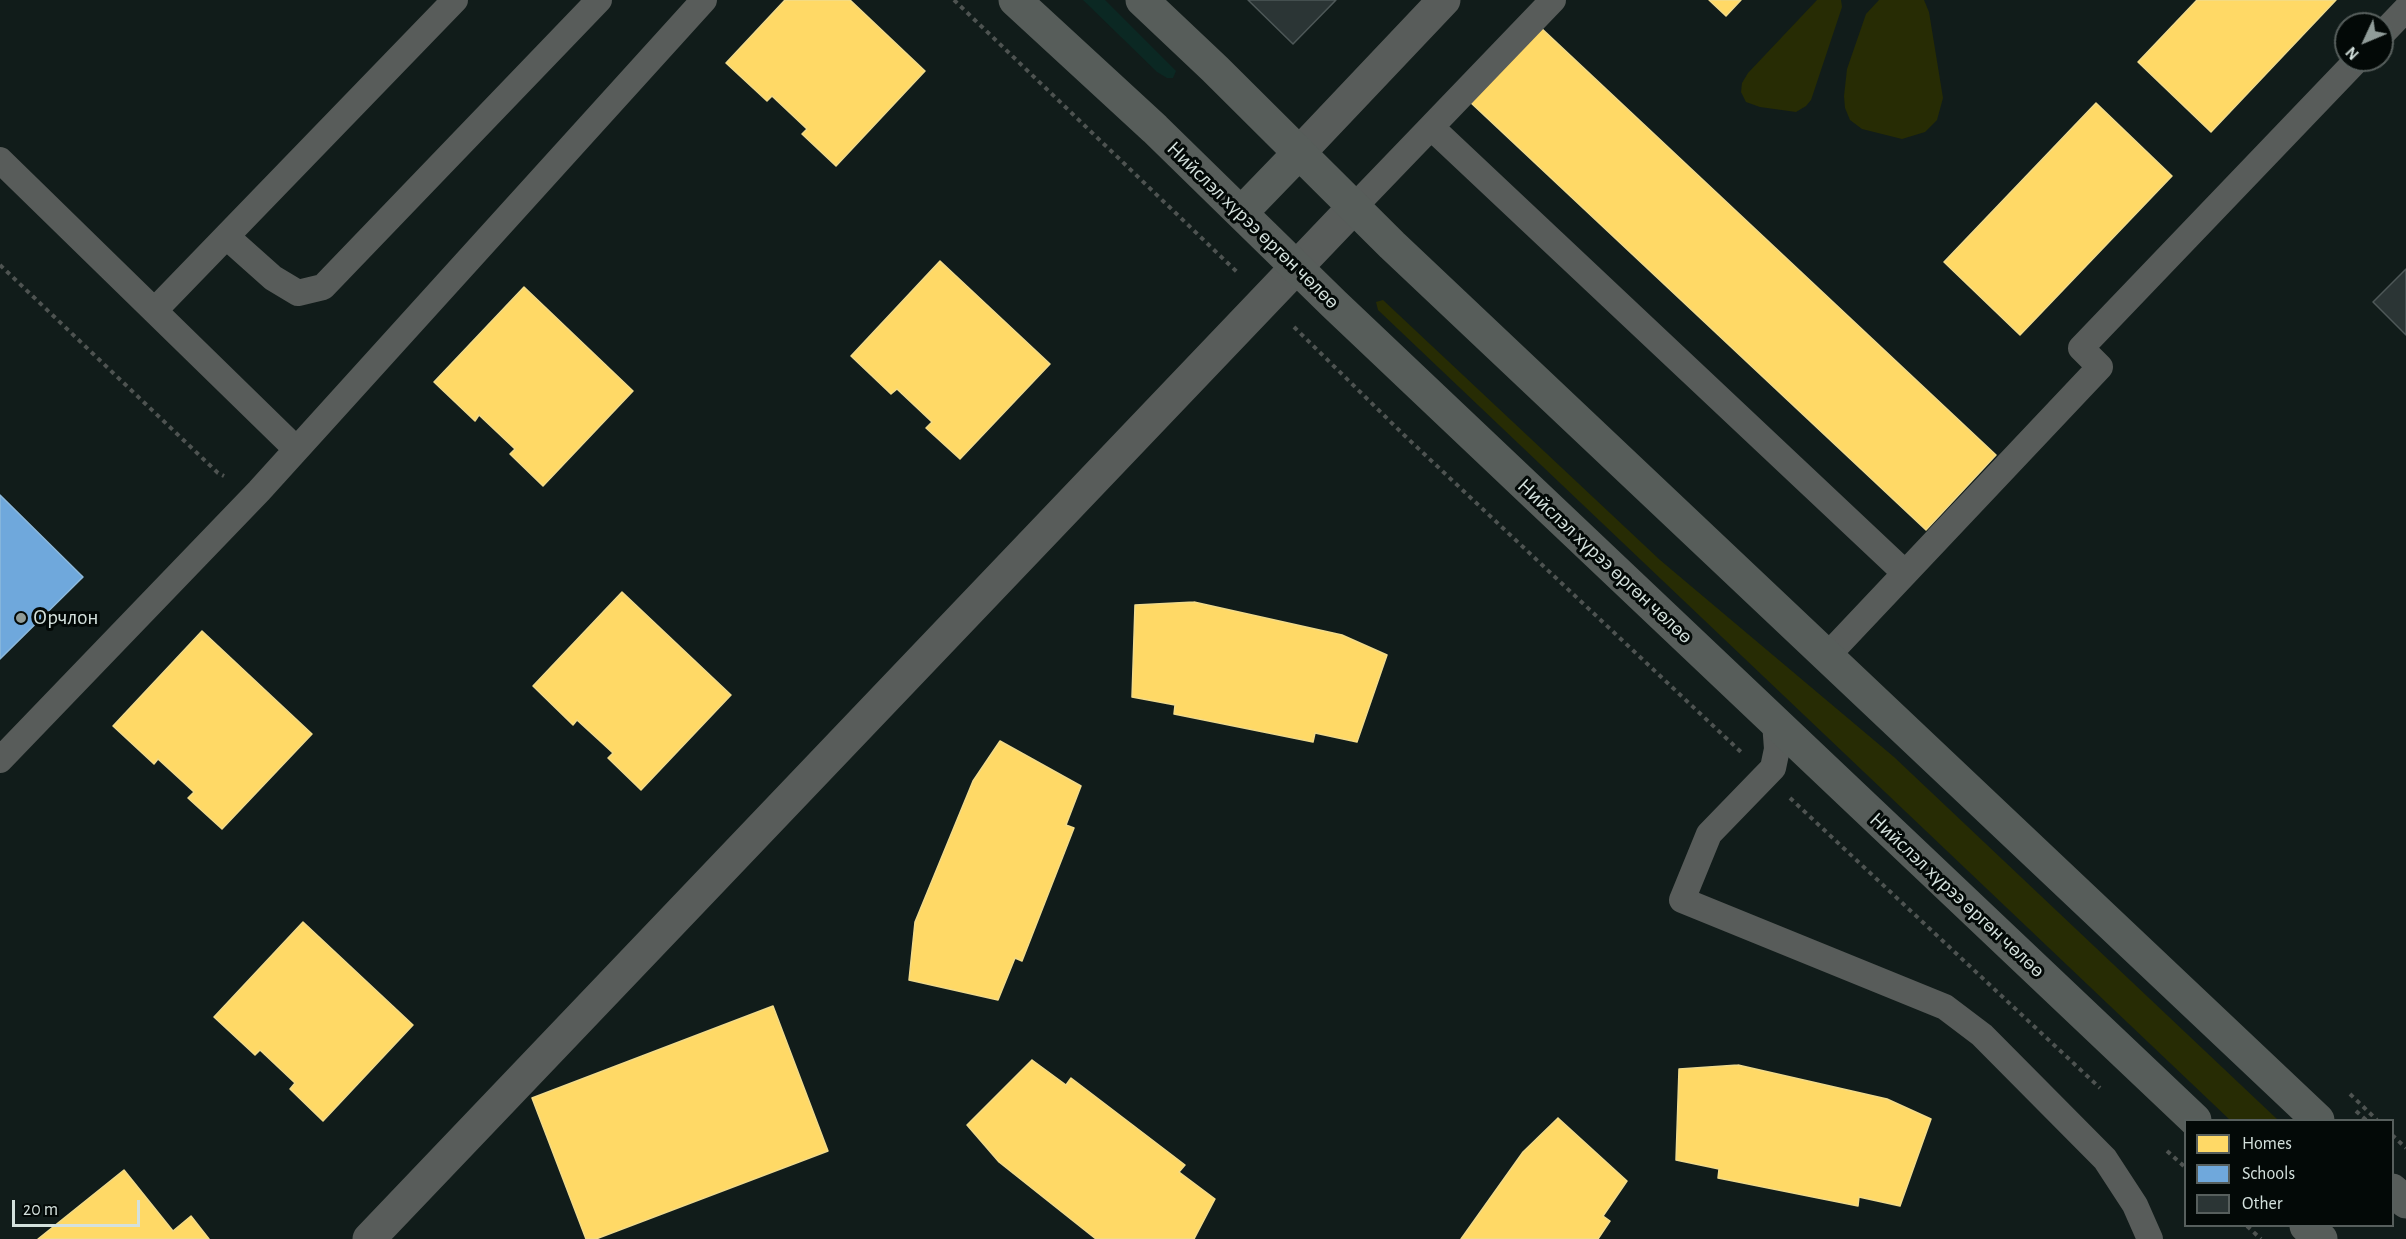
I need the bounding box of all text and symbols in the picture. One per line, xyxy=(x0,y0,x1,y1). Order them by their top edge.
north arrow xyxy=(2334,12,2394,72)
text: N xyxy=(2343,44,2362,63)
street label: Нийслэл хүрээ өргөн чөлөө xyxy=(1161,136,1345,314)
street label: Нийслэл хүрээ өргөн чөлөө xyxy=(1512,473,1698,649)
place label: Орчлон xyxy=(33,605,99,631)
marker: Орчлон xyxy=(14,611,28,625)
street label: Нийслэл хүрээ өргөн чөлөө xyxy=(1864,807,2050,983)
legend xyxy=(2184,1119,2394,1227)
text: Homes xyxy=(2242,1135,2292,1153)
text: Schools xyxy=(2242,1165,2295,1183)
scale bar xyxy=(15,1188,142,1226)
text: Other xyxy=(2242,1195,2283,1213)
text: 20 m xyxy=(23,1201,58,1219)

